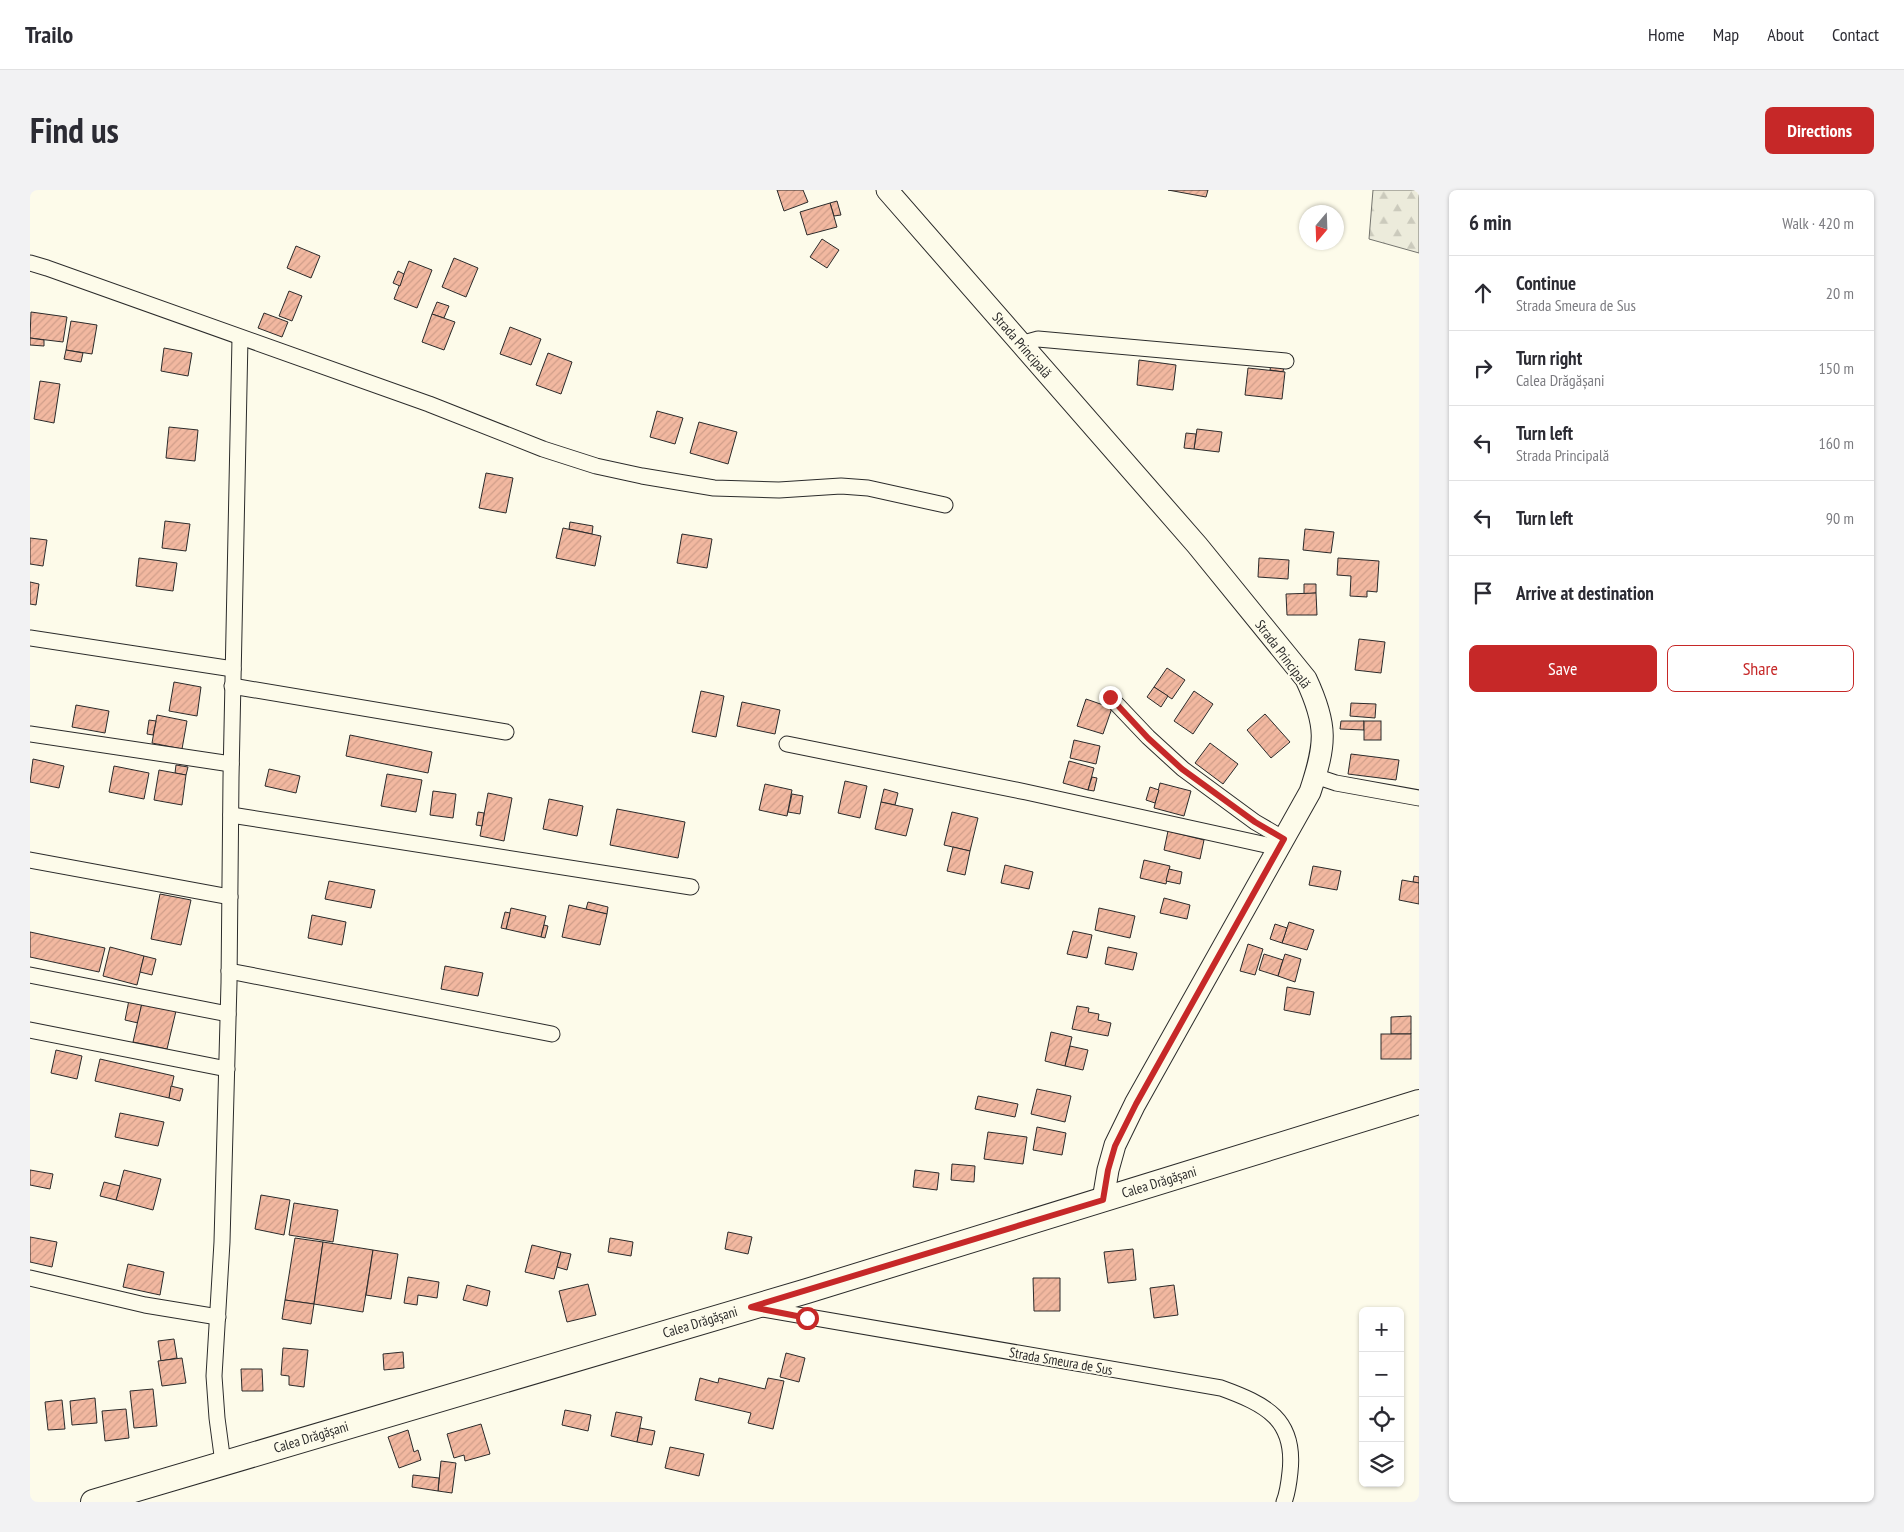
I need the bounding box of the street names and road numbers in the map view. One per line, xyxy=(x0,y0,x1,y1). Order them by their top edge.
street label: Strada Principală xyxy=(988,308,1056,382)
street label: Strada Principală xyxy=(1251,616,1315,692)
street label: Calea Drăgășani xyxy=(1119,1162,1199,1202)
street label: Calea Drăgășani xyxy=(660,1302,740,1342)
street label: Strada Smeura de Sus xyxy=(1008,1343,1114,1379)
street label: Calea Drăgășani xyxy=(271,1417,351,1457)

